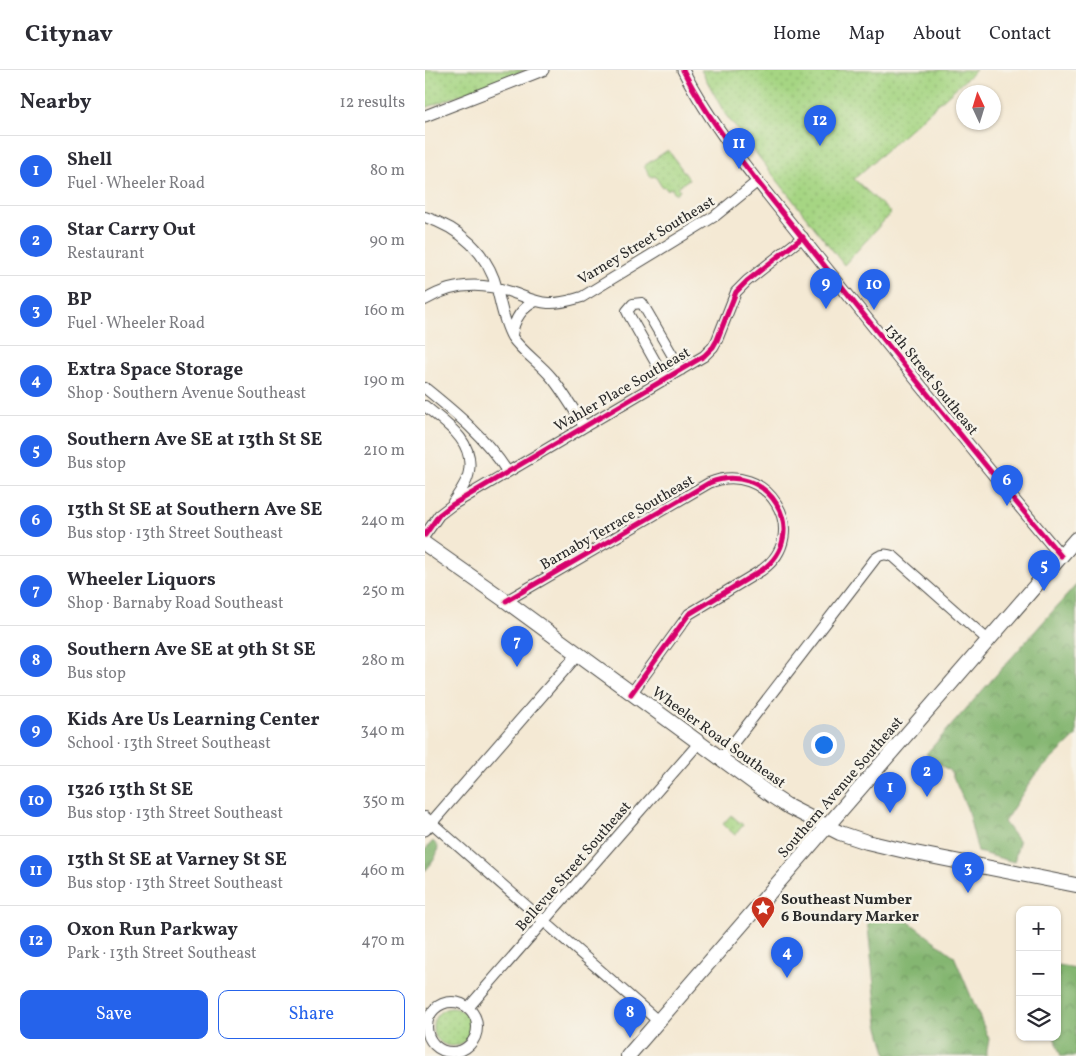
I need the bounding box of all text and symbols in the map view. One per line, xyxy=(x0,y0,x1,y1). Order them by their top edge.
text: Citynav xyxy=(25,18,113,52)
text: Home xyxy=(773,22,821,47)
text: Map xyxy=(849,22,885,47)
text: About xyxy=(913,22,961,47)
text: Contact xyxy=(989,22,1051,47)
north arrow xyxy=(956,85,1001,130)
text: Nearby xyxy=(20,88,91,117)
text: 12 results xyxy=(340,92,405,114)
pin: 12 xyxy=(804,105,836,146)
pin: 11 xyxy=(723,128,755,169)
text: Shell xyxy=(67,147,112,173)
text: 1 xyxy=(33,160,39,182)
text: 80 m xyxy=(370,160,405,182)
text: Fuel · Wheeler Road xyxy=(67,173,205,195)
street label: Varney Street Southeast xyxy=(574,192,719,291)
text: Star Carry Out xyxy=(67,217,196,243)
text: 2 xyxy=(32,230,40,252)
text: 90 m xyxy=(369,230,405,252)
text: Restaurant xyxy=(67,243,145,265)
pin: 9 xyxy=(810,268,842,309)
pin: 10 xyxy=(858,269,890,310)
text: BP xyxy=(67,287,92,313)
text: 3 xyxy=(32,300,40,322)
text: 160 m xyxy=(364,300,405,322)
text: Fuel · Wheeler Road xyxy=(67,313,205,335)
street label: 13th Street Southeast xyxy=(879,320,982,440)
street label: Wahler Place Southeast xyxy=(551,343,695,438)
text: Extra Space Storage xyxy=(67,357,243,383)
text: 4 xyxy=(31,370,41,392)
text: 190 m xyxy=(363,370,405,392)
text: Shop · Southern Avenue Southeast xyxy=(67,383,306,405)
text: Southern Ave SE at 13th St SE xyxy=(67,427,322,453)
text: 5 xyxy=(32,440,40,462)
text: 210 m xyxy=(363,440,405,462)
text: Bus stop xyxy=(67,453,126,475)
pin: 6 xyxy=(991,465,1023,506)
street label: Barnaby Terrace Southeast xyxy=(537,471,699,576)
text: 13th St SE at Southern Ave SE xyxy=(67,497,322,523)
text: 6 xyxy=(32,510,40,532)
text: 240 m xyxy=(361,510,405,532)
text: Bus stop · 13th Street Southeast xyxy=(67,523,283,545)
pin: 5 xyxy=(1028,550,1060,591)
text: Wheeler Liquors xyxy=(67,567,216,593)
text: 7 xyxy=(32,580,40,602)
text: 250 m xyxy=(362,580,405,602)
text: Shop · Barnaby Road Southeast xyxy=(67,593,284,615)
pin: 7 xyxy=(501,626,533,667)
text: Southern Ave SE at 9th St SE xyxy=(67,637,316,663)
text: 8 xyxy=(32,650,40,672)
text: 280 m xyxy=(361,650,405,672)
text: Bus stop xyxy=(67,663,126,685)
street label: Wheeler Road Southeast xyxy=(647,682,789,794)
text: Kids Are Us Learning Center xyxy=(67,707,319,733)
street label: Southern Avenue Southeast xyxy=(774,713,909,863)
text: 9 xyxy=(32,720,40,742)
text: 340 m xyxy=(361,720,405,742)
your location xyxy=(811,732,837,758)
text: School · 13th Street Southeast xyxy=(67,733,271,755)
pin: 2 xyxy=(911,756,943,797)
pin: 1 xyxy=(874,772,906,813)
text: 1326 13th St SE xyxy=(67,777,193,803)
text: 10 xyxy=(28,790,44,812)
text: 350 m xyxy=(362,790,405,812)
street label: Bellevue Street Southeast xyxy=(512,797,637,937)
text: Bus stop · 13th Street Southeast xyxy=(67,803,283,825)
text: 13th St SE at Varney St SE xyxy=(67,847,287,873)
pin: 3 xyxy=(952,852,984,893)
text: 11 xyxy=(30,860,42,882)
text: 460 m xyxy=(361,860,405,882)
text: Bus stop · 13th Street Southeast xyxy=(67,873,283,895)
place label: Southeast Number 6 Boundary Marker xyxy=(781,890,919,928)
place icon: Southeast Number 6 Boundary Marker xyxy=(750,895,776,929)
map controls xyxy=(1016,906,1061,1041)
button: + xyxy=(1016,906,1061,951)
text: Oxon Run Parkway xyxy=(67,917,238,943)
text: 12 xyxy=(29,930,43,952)
text: 470 m xyxy=(361,930,405,952)
pin: 4 xyxy=(771,937,803,978)
text: Park · 13th Street Southeast xyxy=(67,943,257,965)
button: − xyxy=(1016,951,1061,996)
button: Save xyxy=(20,990,208,1039)
button: Share xyxy=(218,990,405,1039)
button: layers xyxy=(1016,996,1061,1041)
pin: 8 xyxy=(614,997,646,1038)

